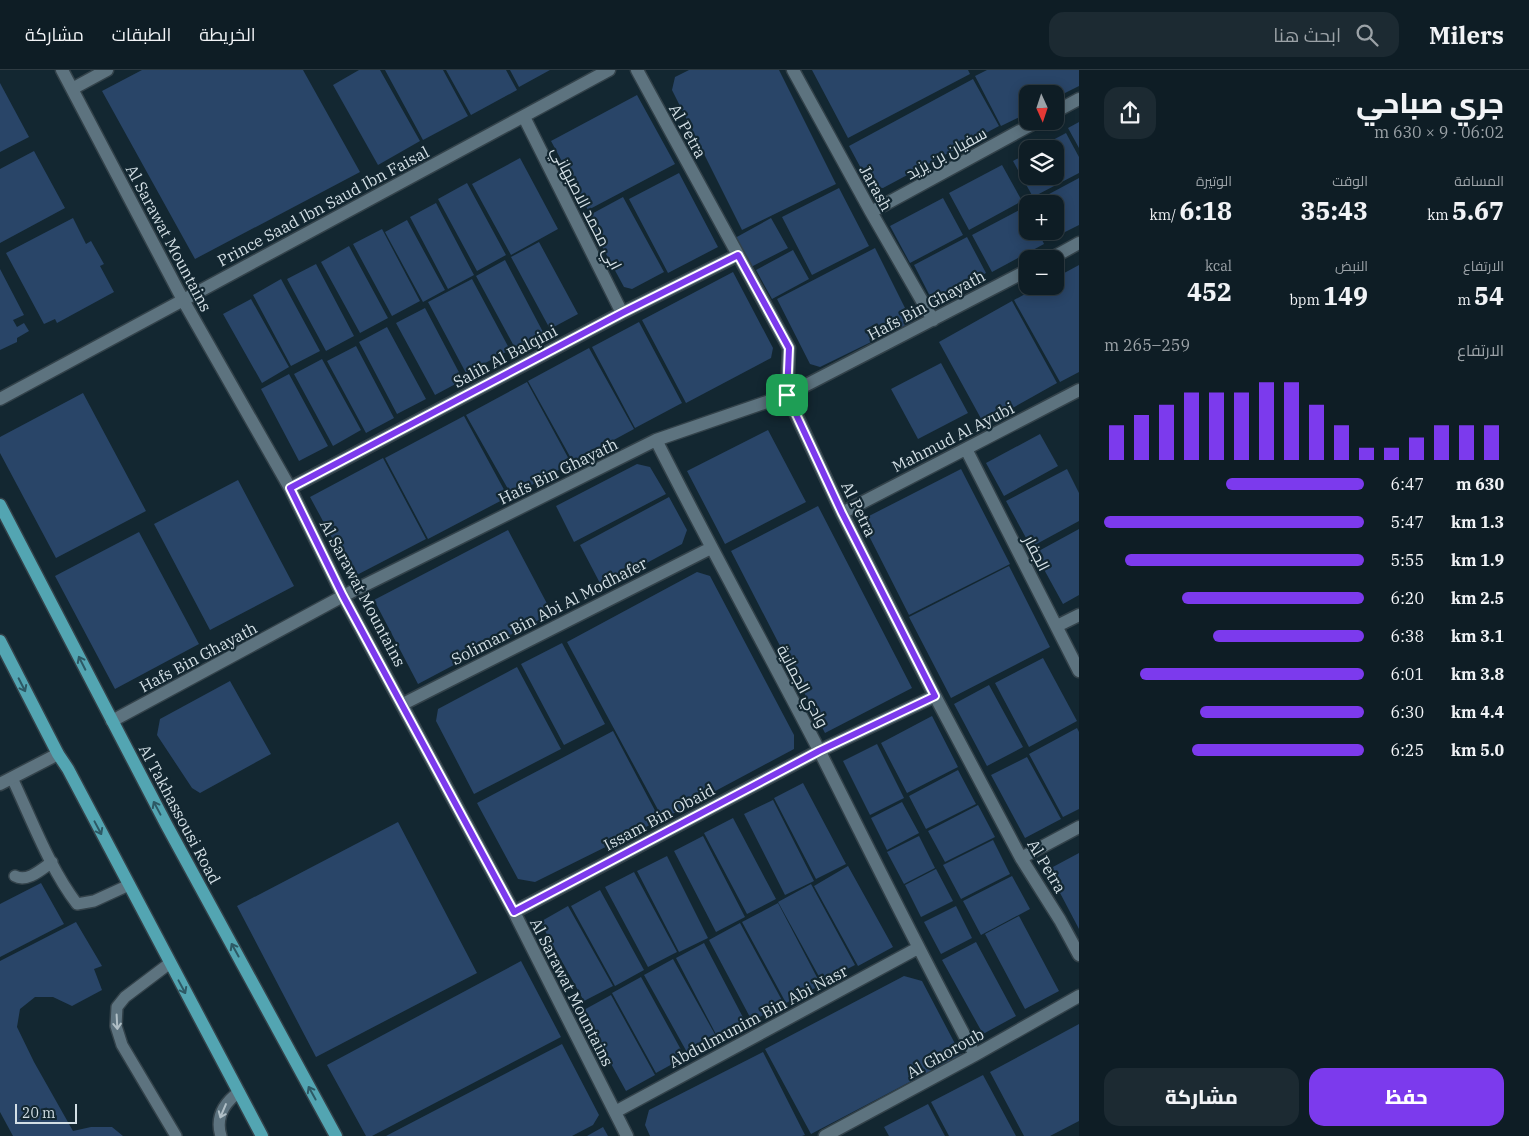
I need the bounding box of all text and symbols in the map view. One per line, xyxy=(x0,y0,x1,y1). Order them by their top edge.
search box xyxy=(1049,12,1399,57)
text: Milers xyxy=(1429,19,1504,51)
icon: search xyxy=(1353,21,1381,49)
text: مشاركة xyxy=(25,23,84,46)
text: الطبقات xyxy=(112,23,171,46)
text: الخريطة xyxy=(199,23,256,46)
text: ابحث هنا xyxy=(1273,23,1341,47)
text: جري صباحي xyxy=(1356,84,1504,121)
north arrow xyxy=(1019,85,1064,130)
map controls xyxy=(1019,85,1064,295)
button: share xyxy=(1104,87,1156,139)
street label: Al Petra xyxy=(665,100,711,162)
text: 06:02 · 9 × 630 m xyxy=(1374,122,1504,142)
street label: سفيان بن يزيد xyxy=(902,123,991,184)
button: layers xyxy=(1019,140,1064,185)
street label: Prince Saad Ibn Saud Ibn Faisal xyxy=(214,141,432,270)
street label: ابي محمد الاصبهاني xyxy=(544,143,627,275)
street label: Al Sarawat Mountains xyxy=(122,161,216,315)
street label: Jarash xyxy=(855,161,897,215)
text: الوتيرة xyxy=(1196,172,1232,190)
text: الوقت xyxy=(1332,172,1368,190)
text: المسافة xyxy=(1454,172,1504,190)
text: 6:18 xyxy=(1179,194,1232,227)
text: 35:43 xyxy=(1300,194,1368,227)
text: 5.67 xyxy=(1452,194,1504,227)
button: + xyxy=(1019,195,1064,240)
text: /km xyxy=(1150,206,1179,224)
text: km xyxy=(1427,206,1452,224)
button: − xyxy=(1019,250,1064,295)
text: kcal xyxy=(1205,257,1232,275)
text: النبض xyxy=(1335,257,1368,275)
text: الارتفاع xyxy=(1463,257,1504,275)
street label: Hafs Bin Ghayath xyxy=(864,266,988,344)
text: 452 xyxy=(1187,275,1232,308)
text: 149 xyxy=(1323,279,1368,312)
text: 54 xyxy=(1474,279,1504,312)
text: bpm xyxy=(1289,291,1323,309)
text: m xyxy=(1457,291,1474,309)
street label: Salih Al Balqini xyxy=(449,320,561,392)
text: 259–265 m xyxy=(1104,335,1190,355)
text: الارتفاع xyxy=(1457,340,1504,360)
pin xyxy=(766,374,808,416)
icon: arrive xyxy=(773,381,801,409)
street label: Mahmud Al Ayubi xyxy=(889,398,1017,476)
street label: Hafs Bin Ghayath xyxy=(495,433,621,509)
text: 6:47 xyxy=(1391,474,1424,494)
text: 630 m xyxy=(1456,474,1504,494)
street label: Al Petra xyxy=(837,478,881,540)
text: 5:47 xyxy=(1391,512,1424,532)
text: 1.3 km xyxy=(1451,512,1504,532)
street label: Al Sarawat Mountains xyxy=(316,516,410,670)
street label: الجفار xyxy=(1019,531,1054,574)
text: 5:55 xyxy=(1391,550,1424,570)
text: 1.9 km xyxy=(1451,550,1504,570)
street label: Soliman Bin Abi Al Modhafer xyxy=(448,553,650,669)
text: 6:20 xyxy=(1391,588,1424,608)
text: 2.5 km xyxy=(1451,588,1504,608)
street label: Hafs Bin Ghayath xyxy=(136,618,260,696)
text: 6:38 xyxy=(1391,626,1424,646)
text: 3.1 km xyxy=(1451,626,1504,646)
street label: وادي الجمانية xyxy=(769,641,833,733)
one-way arrow xyxy=(77,656,87,671)
text: 6:01 xyxy=(1391,664,1424,684)
text: 3.8 km xyxy=(1451,664,1504,684)
one-way arrow xyxy=(17,677,27,692)
text: 6:30 xyxy=(1391,702,1424,722)
text: 4.4 km xyxy=(1451,702,1504,722)
text: 6:25 xyxy=(1391,740,1424,760)
text: 5.0 km xyxy=(1451,740,1504,760)
street label: Al Takhassousi Road xyxy=(135,741,225,887)
street label: Issam Bin Obaid xyxy=(600,779,718,855)
one-way arrow xyxy=(152,800,162,815)
one-way arrow xyxy=(94,820,104,835)
street label: Al Petra xyxy=(1023,836,1071,897)
street label: Al Sarawat Mountains xyxy=(526,914,618,1070)
one-way arrow xyxy=(229,944,239,958)
street label: Abdulmunim Bin Abi Nasr xyxy=(665,960,851,1072)
one-way arrow xyxy=(178,980,188,994)
one-way arrow xyxy=(113,1013,122,1029)
street label: Al Ghoroub xyxy=(903,1024,987,1082)
button: مشاركة xyxy=(1104,1068,1299,1126)
button: حفظ xyxy=(1309,1068,1504,1126)
one-way arrow xyxy=(307,1086,317,1101)
scale bar xyxy=(15,1101,78,1124)
one-way arrow xyxy=(217,1103,227,1118)
text: 20 m xyxy=(22,1104,55,1122)

